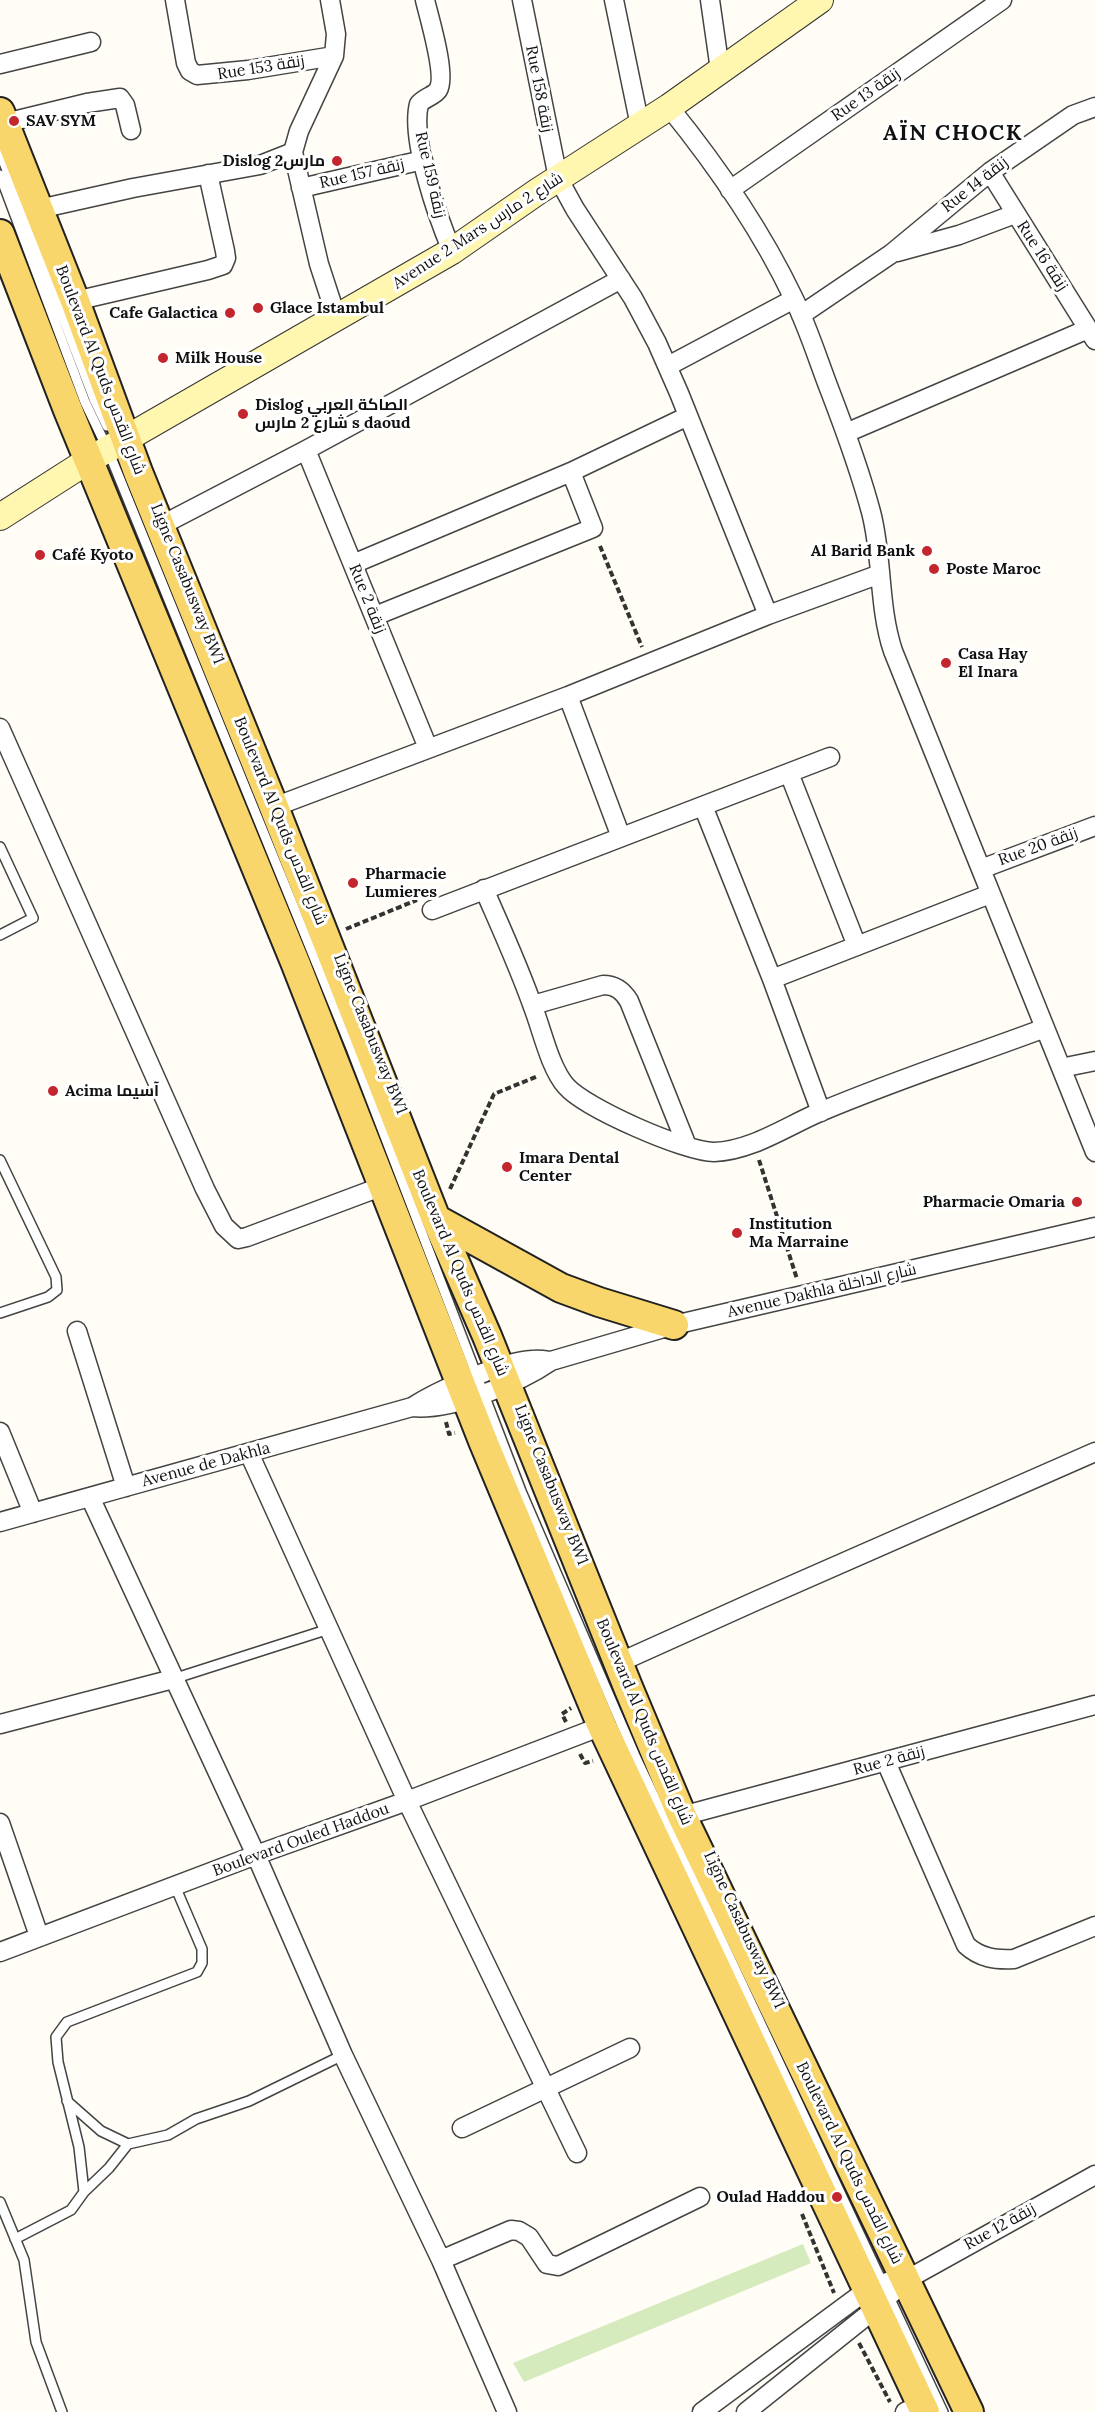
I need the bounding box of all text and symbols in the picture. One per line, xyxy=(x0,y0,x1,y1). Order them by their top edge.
street label: Rue 158 زنقة xyxy=(521,44,557,134)
street label: Rue 153 زنقة xyxy=(216,52,306,84)
street label: Rue 13 زنقة xyxy=(828,64,904,126)
place label: SAV SYM xyxy=(26,111,96,131)
marker: SAV SYM xyxy=(7,114,21,128)
district label: AÏN CHOCK xyxy=(883,121,1023,147)
street label: Rue 159 زنقة xyxy=(411,130,449,220)
place label: Dislog 2مارس xyxy=(223,151,325,171)
street label: Rue 14 زنقة xyxy=(938,153,1012,217)
marker: Dislog 2مارس xyxy=(330,154,344,168)
street label: Rue 157 زنقة xyxy=(318,155,406,193)
street label: Avenue 2 Mars شارع 2 مارس xyxy=(389,169,567,293)
street label: Rue 16 زنقة xyxy=(1012,217,1072,295)
street label: Boulevard Al Quds شارع القدس xyxy=(51,263,149,477)
place label: Glace Istambul xyxy=(270,298,384,318)
marker: Glace Istambul xyxy=(251,301,265,315)
place label: Cafe Galactica xyxy=(109,303,218,323)
marker: Cafe Galactica xyxy=(223,306,237,320)
place label: Milk House xyxy=(175,348,262,368)
marker: Milk House xyxy=(156,351,170,365)
place label: Dislog الصاكة العربي شارع 2 مارس s daoud xyxy=(255,395,410,433)
marker: Dislog الصاكة العربي شارع 2 مارس s daoud xyxy=(236,407,250,421)
street label: Ligne Casabusway BW1 xyxy=(146,501,228,667)
place label: Al Barid Bank xyxy=(811,541,915,561)
marker: Al Barid Bank xyxy=(920,544,934,558)
place label: Café Kyoto xyxy=(52,545,134,565)
marker: Café Kyoto xyxy=(33,548,47,562)
place label: Poste Maroc xyxy=(946,559,1041,579)
street label: Rue 2 زنقة xyxy=(344,561,390,637)
marker: Poste Maroc xyxy=(927,562,941,576)
place label: Casa Hay El Inara xyxy=(958,644,1027,682)
marker: Casa Hay El Inara xyxy=(939,656,953,670)
street label: Boulevard Al Quds شارع القدس xyxy=(229,714,331,928)
street label: Rue 20 زنقة xyxy=(996,824,1080,870)
place label: Pharmacie Lumieres xyxy=(365,864,446,902)
marker: Pharmacie Lumieres xyxy=(346,876,360,890)
street label: Ligne Casabusway BW1 xyxy=(329,951,411,1117)
place label: Acima آسيما xyxy=(65,1081,159,1101)
marker: Acima آسيما xyxy=(46,1084,60,1098)
place label: Imara Dental Center xyxy=(519,1148,619,1186)
marker: Imara Dental Center xyxy=(500,1160,514,1174)
street label: Boulevard Al Quds شارع القدس xyxy=(408,1167,512,1379)
place label: Pharmacie Omaria xyxy=(923,1192,1065,1212)
marker: Pharmacie Omaria xyxy=(1070,1195,1084,1209)
place label: Institution Ma Marraine xyxy=(749,1214,849,1252)
marker: Institution Ma Marraine xyxy=(730,1226,744,1240)
street label: Avenue Dakhla شارع الداخلة xyxy=(726,1260,918,1322)
street label: Ligne Casabusway BW1 xyxy=(510,1402,592,1568)
street label: Avenue de Dakhla xyxy=(140,1439,272,1491)
street label: Boulevard Al Quds شارع القدس xyxy=(592,1616,696,1828)
street label: Rue 2 زنقة xyxy=(851,1742,927,1780)
street label: Boulevard Ouled Haddou xyxy=(210,1799,392,1881)
street label: Ligne Casabusway BW1 xyxy=(699,1848,789,2012)
street label: Boulevard Al Quds شارع القدس xyxy=(792,2059,906,2267)
place label: Oulad Haddou xyxy=(717,2187,825,2207)
marker: Oulad Haddou xyxy=(830,2190,844,2204)
street label: Rue 12 زنقة xyxy=(961,2199,1039,2255)

